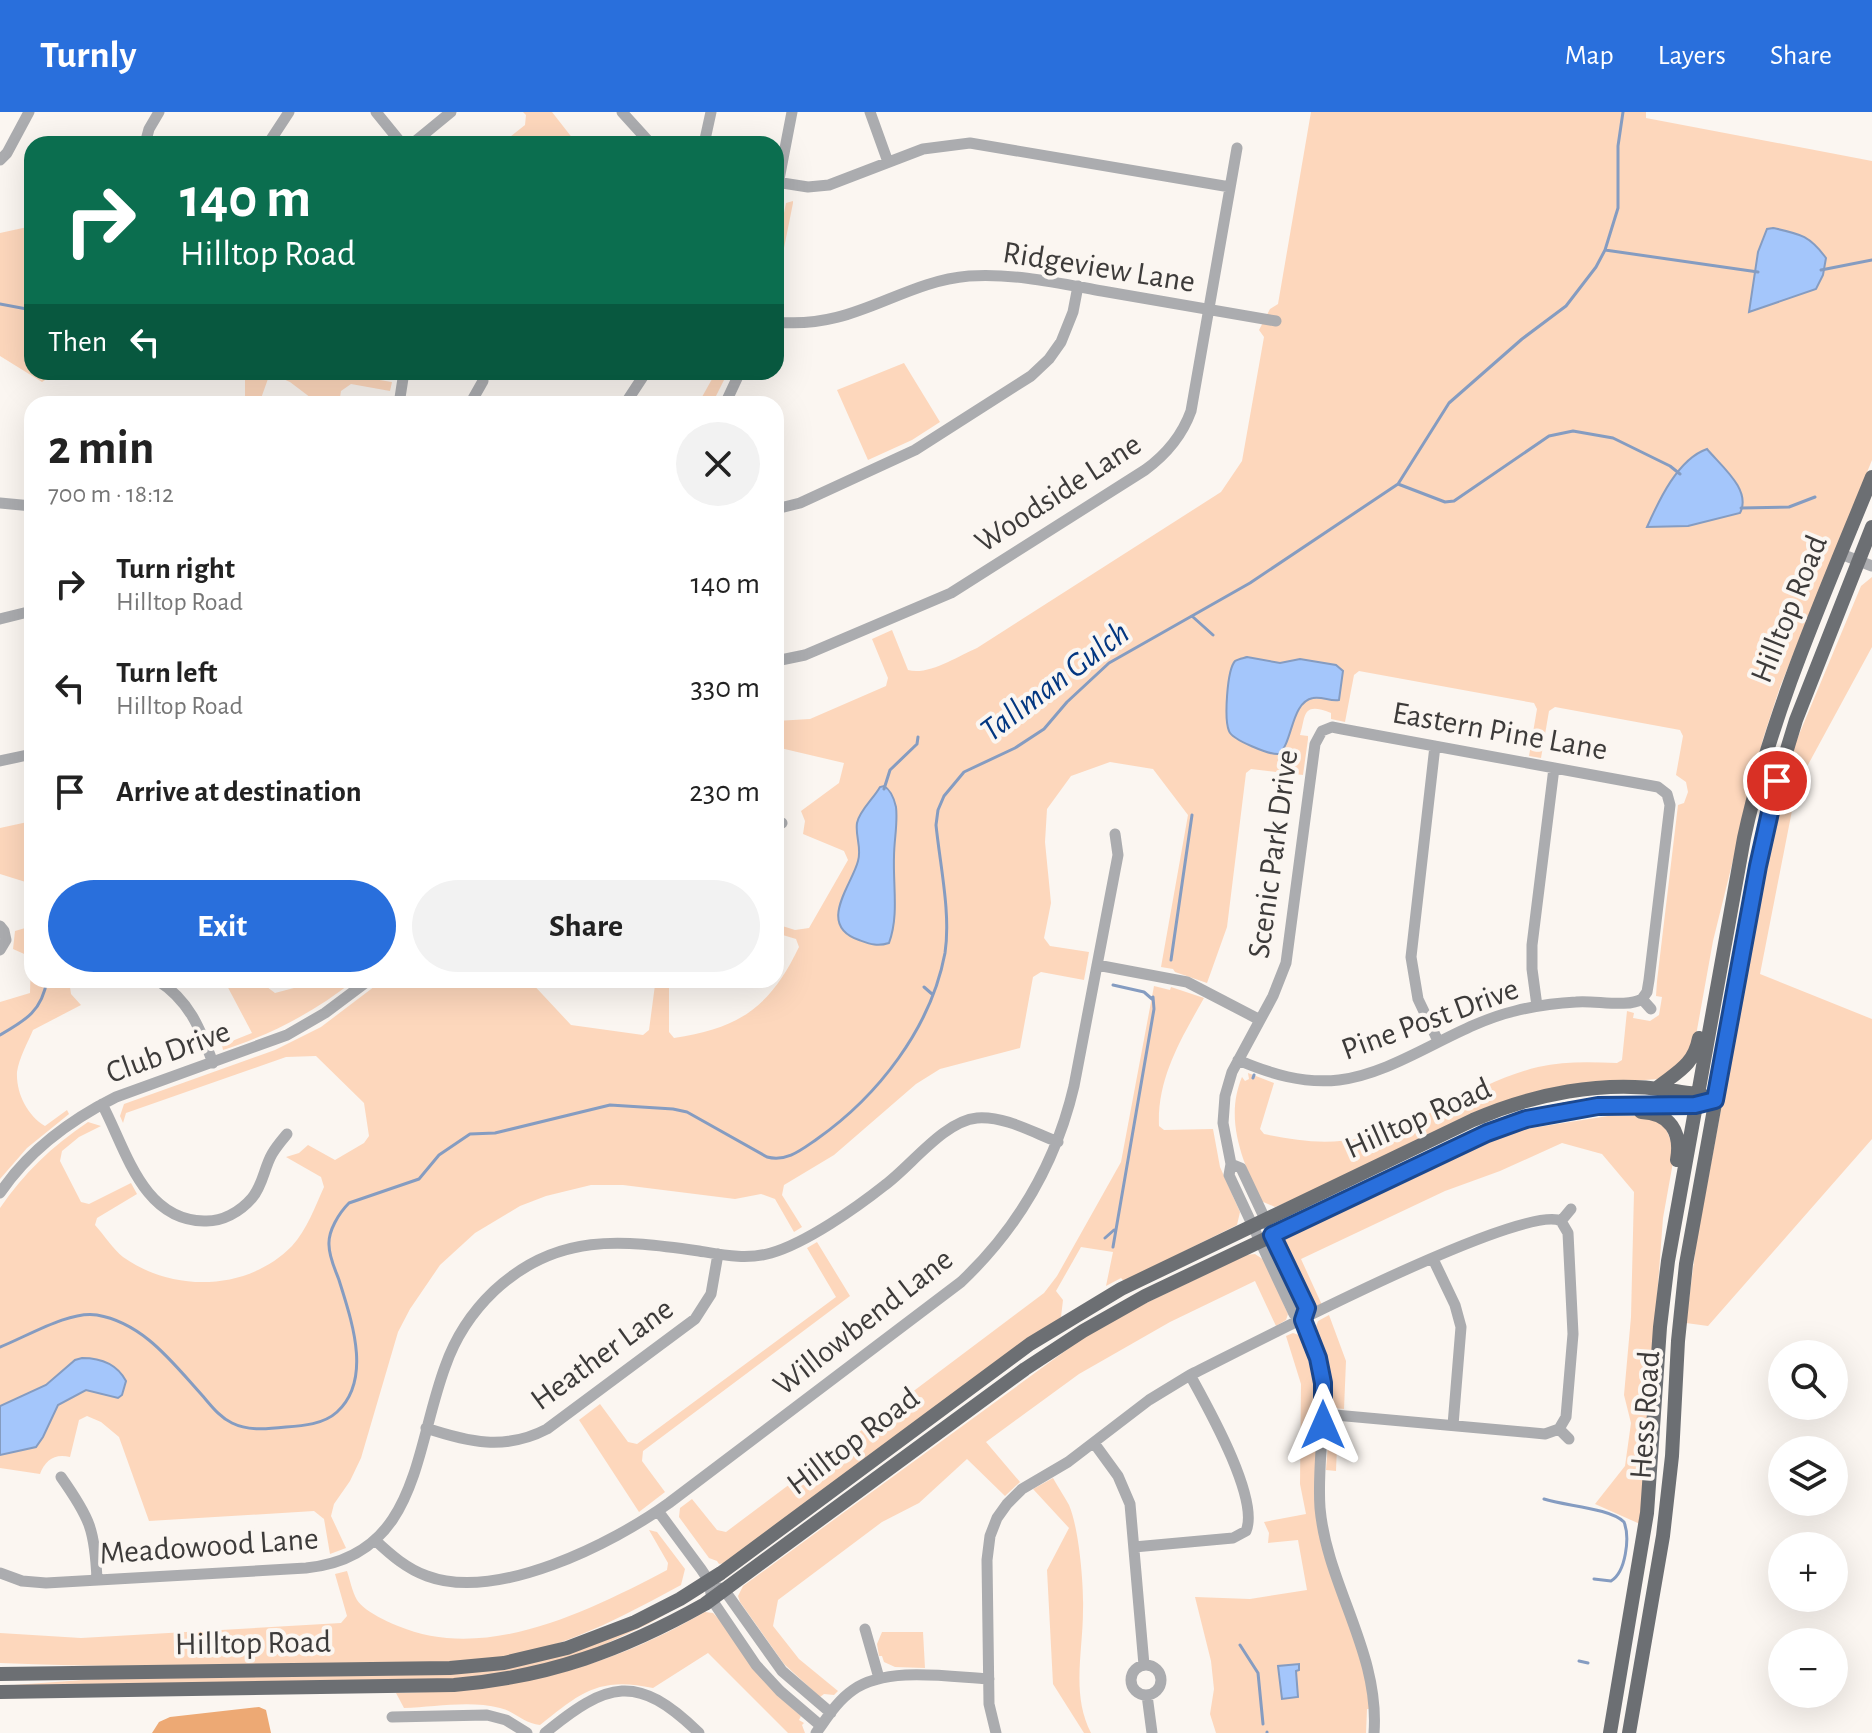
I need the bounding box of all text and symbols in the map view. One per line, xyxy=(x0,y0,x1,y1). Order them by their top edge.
text: Turnly xyxy=(40,37,136,75)
text: Map xyxy=(1565,42,1614,70)
text: Layers xyxy=(1658,42,1726,70)
text: Share xyxy=(1770,42,1832,70)
icon: right xyxy=(48,168,152,272)
text: 140 m xyxy=(180,171,311,227)
text: Hilltop Road xyxy=(180,236,356,272)
street label: Ridgeview Lane xyxy=(1001,236,1197,298)
icon: left xyxy=(123,320,167,364)
text: Then xyxy=(48,327,107,357)
button: close xyxy=(676,422,760,506)
text: 2 min xyxy=(48,425,155,473)
street label: Woodside Lane xyxy=(969,428,1147,558)
text: 700 m · 18:12 xyxy=(48,481,174,507)
street label: Hilltop Road xyxy=(1745,531,1833,687)
text: Turn right xyxy=(116,554,235,584)
icon: right xyxy=(48,562,92,606)
text: 140 m xyxy=(690,569,760,599)
text: Hilltop Road xyxy=(116,589,243,615)
water label: Tallman Gulch xyxy=(974,615,1136,749)
text: Turn left xyxy=(116,658,217,688)
icon: left xyxy=(48,666,92,710)
text: 330 m xyxy=(690,673,760,703)
text: Hilltop Road xyxy=(116,693,243,719)
street label: Eastern Pine Lane xyxy=(1390,696,1610,766)
pin xyxy=(1743,747,1811,815)
street label: Scenic Park Drive xyxy=(1243,748,1303,960)
icon: arrive xyxy=(1755,759,1799,803)
icon: arrive xyxy=(48,770,92,814)
text: Arrive at destination xyxy=(116,777,362,807)
text: 230 m xyxy=(689,777,760,807)
button: Exit xyxy=(48,880,396,972)
button: Share xyxy=(412,880,760,972)
street label: Pine Post Drive xyxy=(1337,972,1523,1066)
street label: Club Drive xyxy=(102,1015,234,1089)
street label: Hilltop Road xyxy=(1340,1072,1496,1164)
street label: Willowbend Lane xyxy=(767,1242,959,1402)
street label: Heather Lane xyxy=(525,1292,679,1416)
map controls xyxy=(1768,1340,1848,1708)
button: search xyxy=(1768,1340,1848,1420)
street label: Hess Road xyxy=(1625,1350,1665,1480)
street label: Hilltop Road xyxy=(781,1381,925,1501)
position arrow xyxy=(1281,1383,1365,1467)
button: layers xyxy=(1768,1436,1848,1516)
street label: Meadowood Lane xyxy=(98,1522,320,1570)
button: + xyxy=(1768,1532,1848,1612)
street label: Hilltop Road xyxy=(175,1626,331,1660)
button: − xyxy=(1768,1628,1848,1708)

